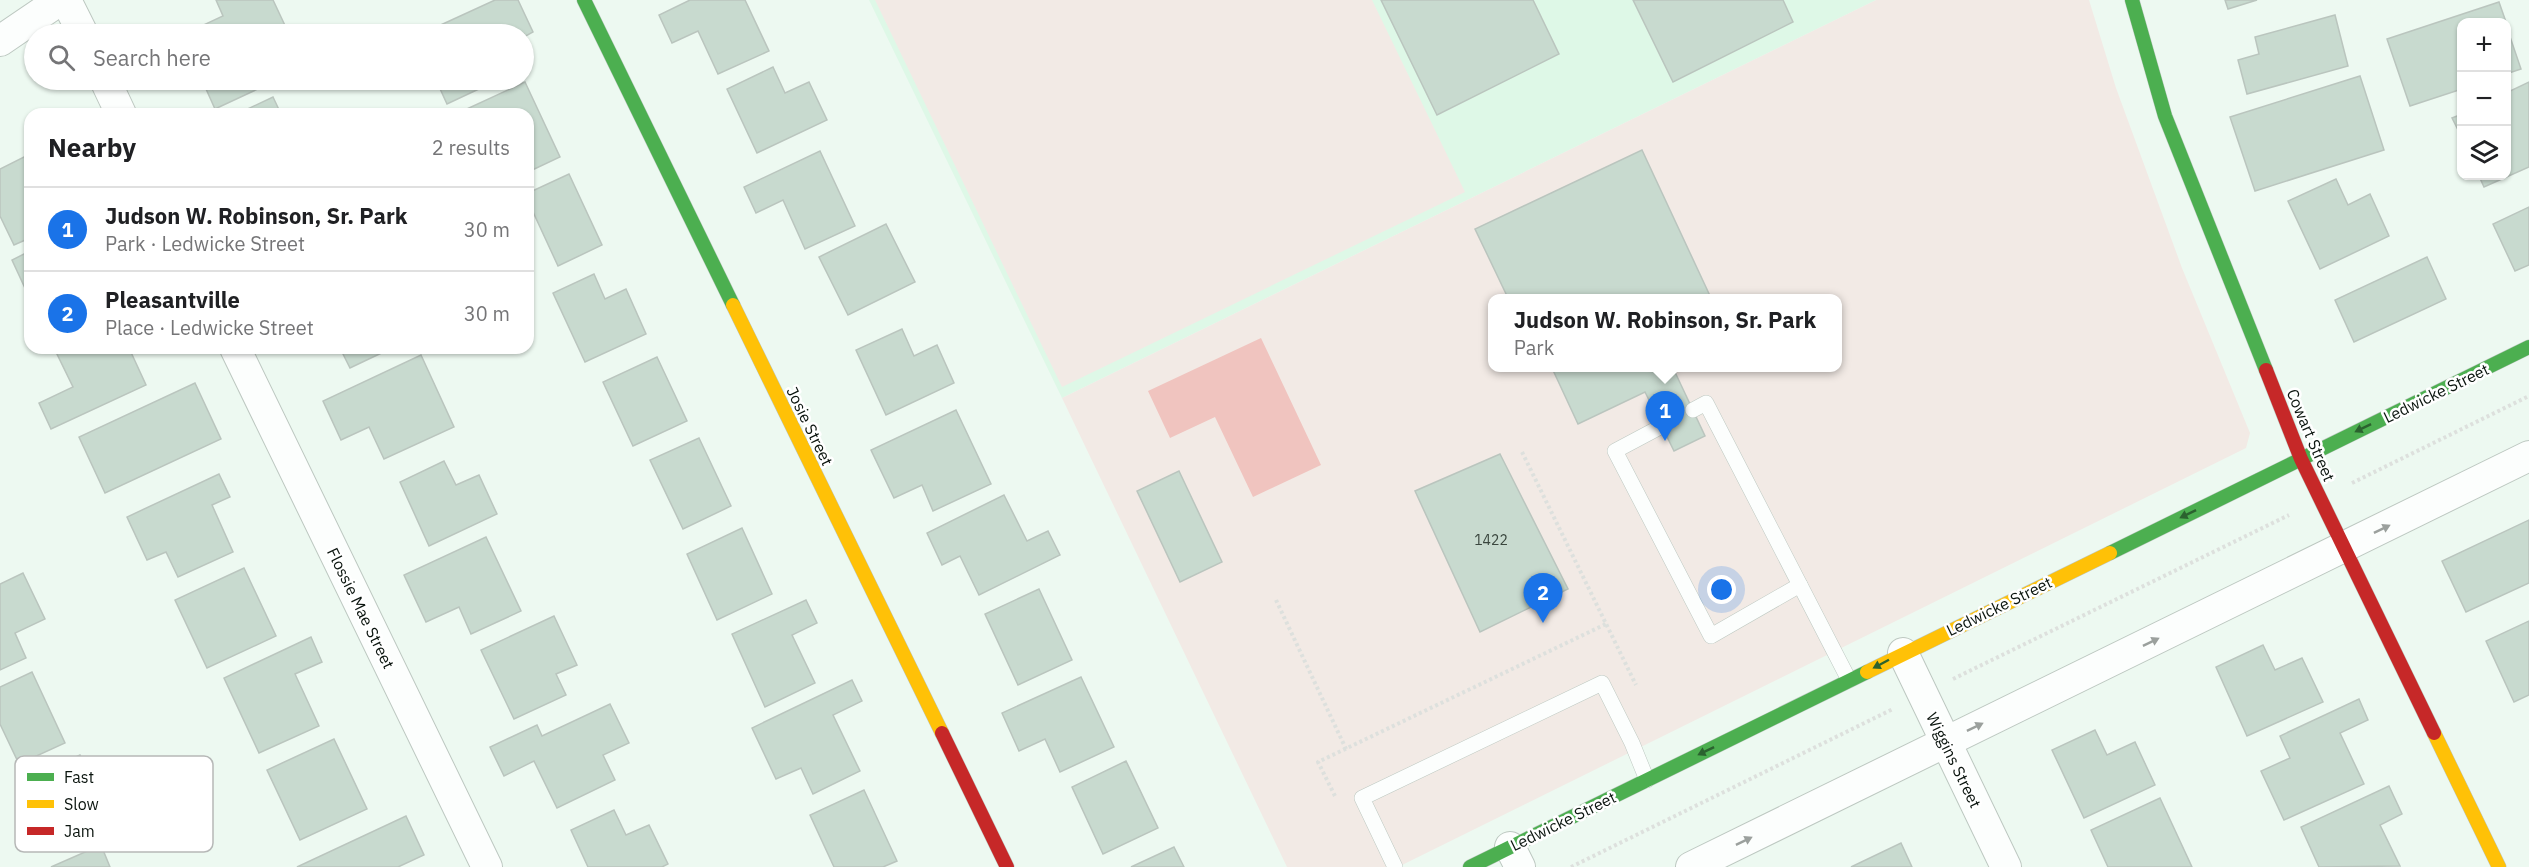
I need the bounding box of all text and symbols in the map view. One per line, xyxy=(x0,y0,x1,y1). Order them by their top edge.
map controls xyxy=(2457,18,2511,180)
button: + xyxy=(2457,18,2511,72)
search box xyxy=(24,24,534,90)
icon: search xyxy=(45,41,78,74)
text: Search here xyxy=(93,43,211,72)
button: − xyxy=(2457,72,2511,126)
button: layers xyxy=(2457,126,2511,180)
text: Nearby xyxy=(48,130,136,164)
text: 2 results xyxy=(432,134,510,161)
text: Judson W. Robinson, Sr. Park xyxy=(105,201,408,230)
text: 1 xyxy=(62,216,74,243)
text: 30 m xyxy=(464,216,510,243)
text: Park · Ledwicke Street xyxy=(105,230,305,257)
text: Pleasantville xyxy=(105,285,240,314)
popup xyxy=(1488,294,1842,372)
text: 2 xyxy=(62,300,74,327)
text: 30 m xyxy=(464,300,510,327)
text: Judson W. Robinson, Sr. Park xyxy=(1514,305,1816,334)
text: Place · Ledwicke Street xyxy=(105,314,314,341)
text: Park xyxy=(1514,334,1554,361)
street label: Ledwicke Street xyxy=(2380,359,2492,427)
street label: Josie Street xyxy=(782,383,838,469)
street label: Cowart Street xyxy=(2283,386,2339,484)
pin: 1 xyxy=(1646,392,1684,441)
one-way arrow xyxy=(2355,424,2372,433)
one-way arrow xyxy=(2179,508,2197,518)
one-way arrow xyxy=(2374,524,2391,534)
house number: 1422 xyxy=(1474,531,1508,549)
street label: Flossie Mae Street xyxy=(323,544,399,672)
street label: Ledwicke Street xyxy=(1943,572,2055,640)
pin: 2 xyxy=(1524,574,1562,623)
your location xyxy=(1707,575,1736,604)
one-way arrow xyxy=(2142,638,2159,647)
one-way arrow xyxy=(1872,659,1889,669)
street label: Wiggins Street xyxy=(1922,709,1986,811)
one-way arrow xyxy=(1967,723,1984,732)
one-way arrow xyxy=(1698,746,1715,755)
legend xyxy=(15,756,213,852)
text: Fast xyxy=(64,767,94,787)
street label: Ledwicke Street xyxy=(1507,787,1619,855)
text: Slow xyxy=(64,794,99,814)
text: Jam xyxy=(64,821,95,841)
one-way arrow xyxy=(1735,837,1752,846)

